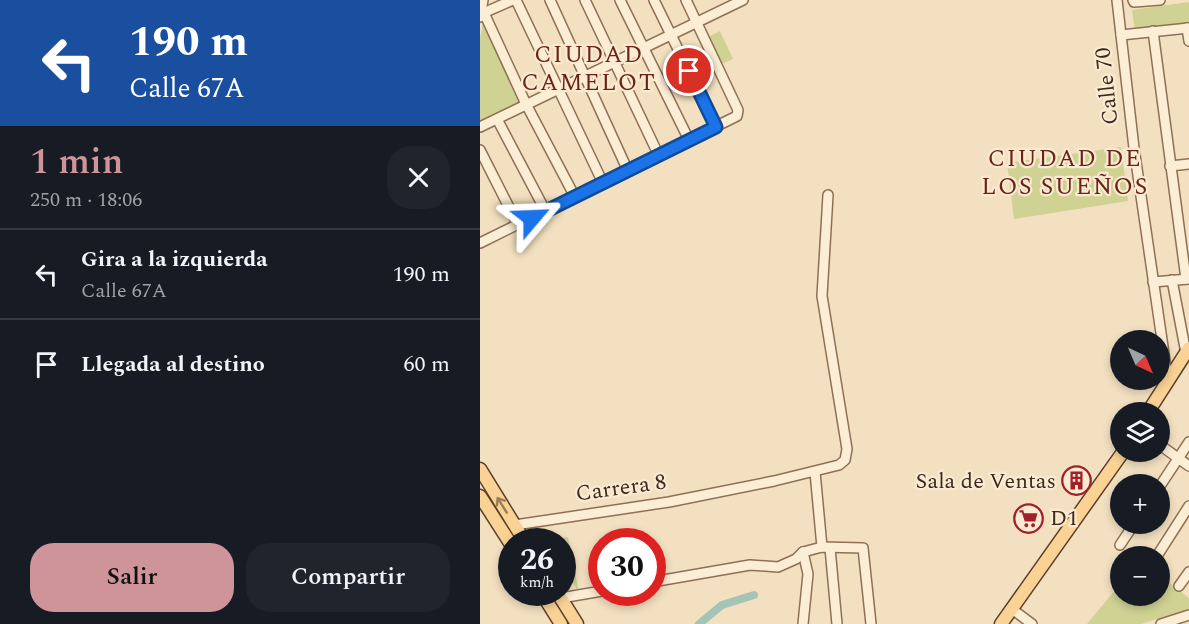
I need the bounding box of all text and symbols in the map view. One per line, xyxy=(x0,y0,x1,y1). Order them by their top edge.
text: 190 m xyxy=(129,11,248,74)
icon: left xyxy=(30,24,108,102)
district label: CIUDAD CAMELOT xyxy=(522,37,656,101)
pin xyxy=(663,45,714,96)
street label: Calle 70 xyxy=(1087,46,1127,126)
icon: arrive xyxy=(672,54,705,87)
text: Calle 67A xyxy=(129,68,245,110)
text: 1 min xyxy=(30,135,123,190)
district label: CIUDAD DE LOS SUEÑOS xyxy=(981,141,1149,205)
button: close xyxy=(387,146,450,209)
text: 250 m · 18:06 xyxy=(30,185,142,215)
position arrow xyxy=(500,186,564,250)
text: Gira a la izquierda xyxy=(81,243,268,276)
icon: left xyxy=(30,258,63,291)
text: 190 m xyxy=(393,258,450,291)
text: Calle 67A xyxy=(81,276,167,306)
north arrow xyxy=(1110,330,1170,390)
map controls xyxy=(1110,330,1170,606)
icon: arrive xyxy=(30,348,63,381)
text: Llegada al destino xyxy=(81,348,265,381)
text: 60 m xyxy=(404,348,450,381)
button: layers xyxy=(1110,402,1170,462)
street label: Carrera 8 xyxy=(574,465,668,511)
place label: Sala de Ventas xyxy=(915,465,1056,498)
building icon: Sala de Ventas xyxy=(1061,465,1093,497)
button: + xyxy=(1110,474,1170,534)
one-way arrow xyxy=(496,497,508,514)
supermarket icon: D1 xyxy=(1013,502,1045,534)
place label: D1 xyxy=(1050,502,1078,535)
speed limit sign: 30 xyxy=(588,528,666,606)
text: 26 xyxy=(520,537,554,583)
button: Salir xyxy=(30,543,234,612)
button: Compartir xyxy=(246,543,450,612)
button: − xyxy=(1110,546,1170,606)
text: km/h xyxy=(520,571,554,594)

